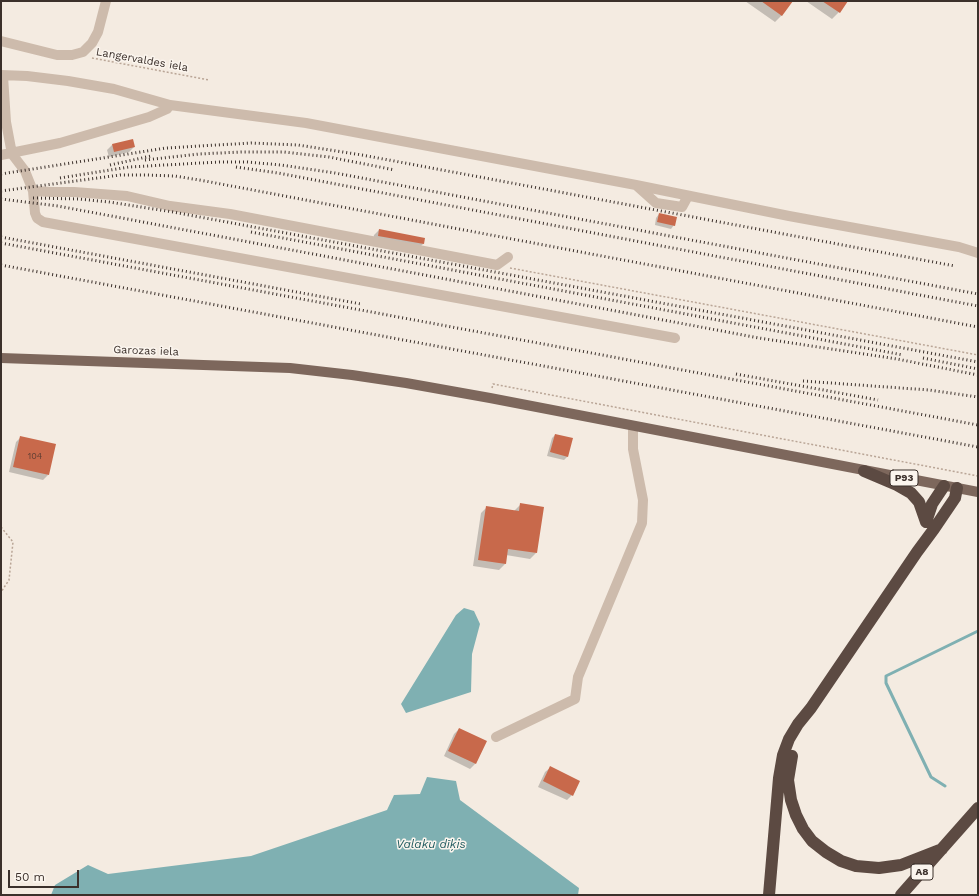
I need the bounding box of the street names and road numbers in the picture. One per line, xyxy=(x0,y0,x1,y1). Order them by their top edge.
street label: Langervaldes iela xyxy=(95,45,189,75)
street label: Garozas iela xyxy=(113,343,179,359)
road number: P93 xyxy=(890,470,918,486)
road number: A8 xyxy=(911,864,933,880)

